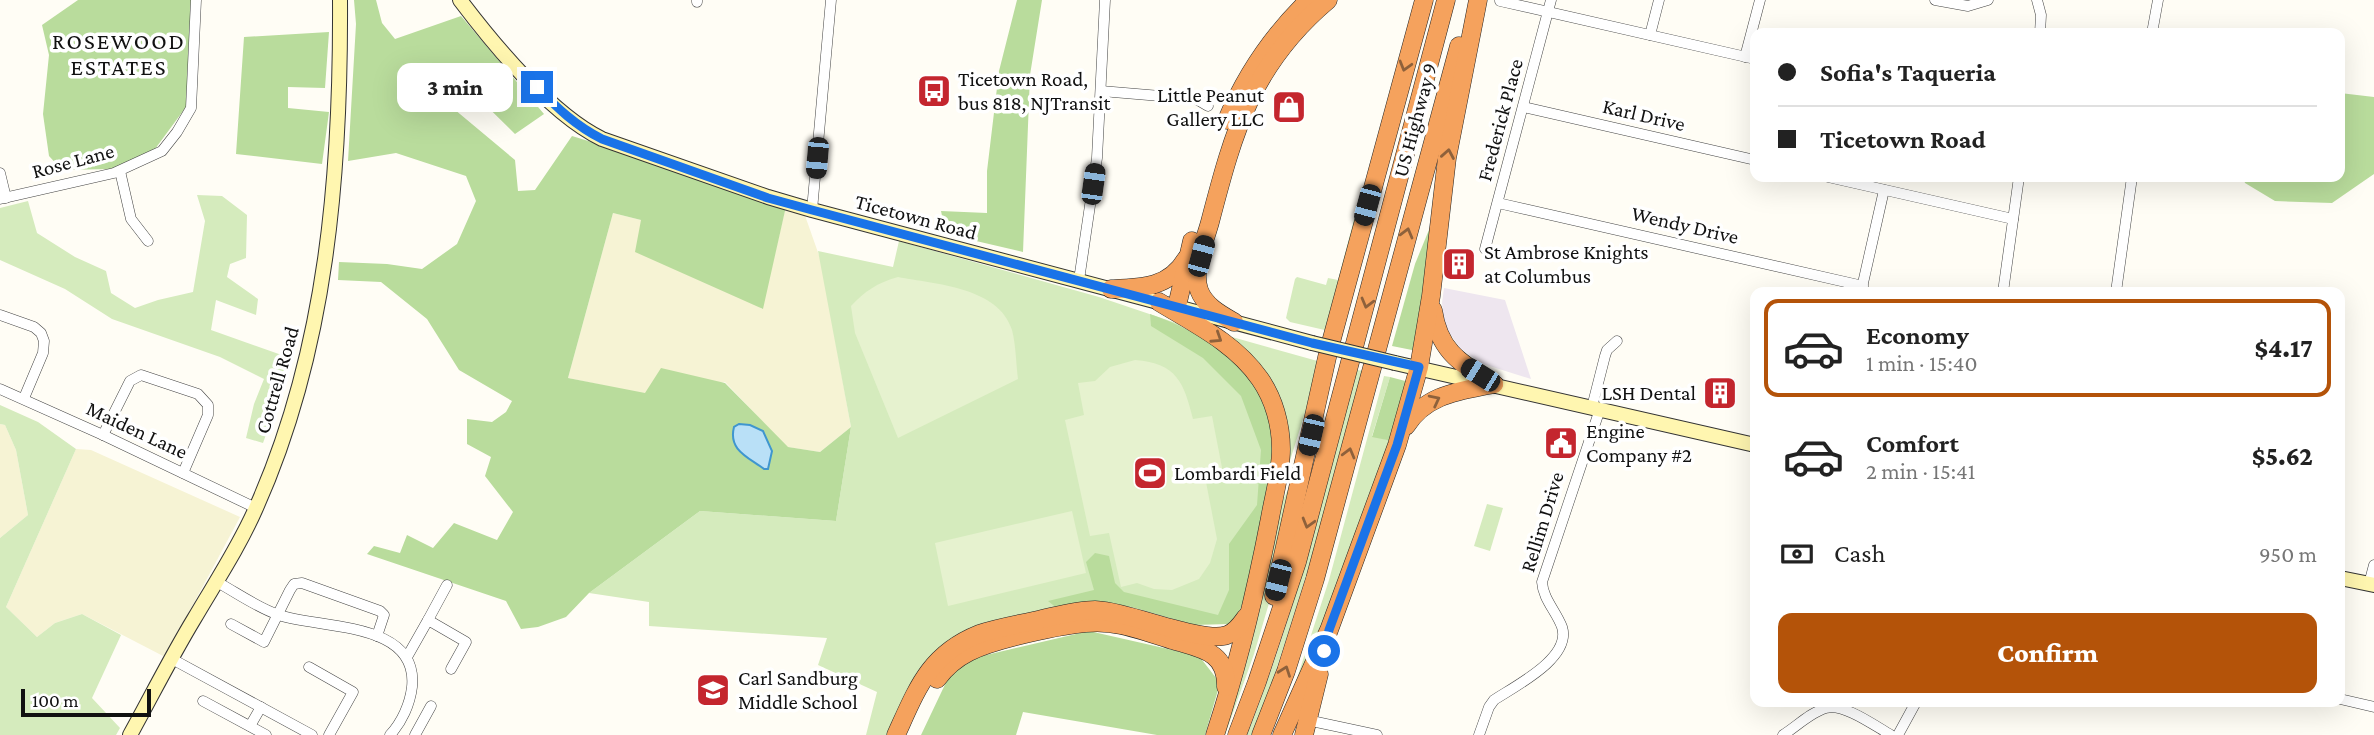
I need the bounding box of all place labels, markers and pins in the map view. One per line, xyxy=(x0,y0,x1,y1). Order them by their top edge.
place label: Ticetown Road, bus 818, NJTransit xyxy=(958,67,1111,115)
bus stop icon: Ticetown Road, bus 818, NJTransit xyxy=(915,72,953,110)
place label: Little Peanut Gallery LLC xyxy=(1157,83,1265,131)
shop icon: Little Peanut Gallery LLC xyxy=(1270,88,1308,126)
place label: St Ambrose Knights at Columbus xyxy=(1484,240,1648,288)
building icon: St Ambrose Knights at Columbus xyxy=(1440,245,1478,283)
building icon: LSH Dental xyxy=(1701,374,1739,412)
place label: LSH Dental xyxy=(1602,381,1696,405)
place label: Engine Company #2 xyxy=(1586,419,1692,467)
public building icon: Engine Company #2 xyxy=(1542,424,1580,462)
sports icon: Lombardi Field xyxy=(1131,454,1169,492)
place label: Lombardi Field xyxy=(1174,461,1301,485)
place label: Carl Sandburg Middle School xyxy=(738,666,858,714)
school or university icon: Carl Sandburg Middle School xyxy=(694,671,732,709)

